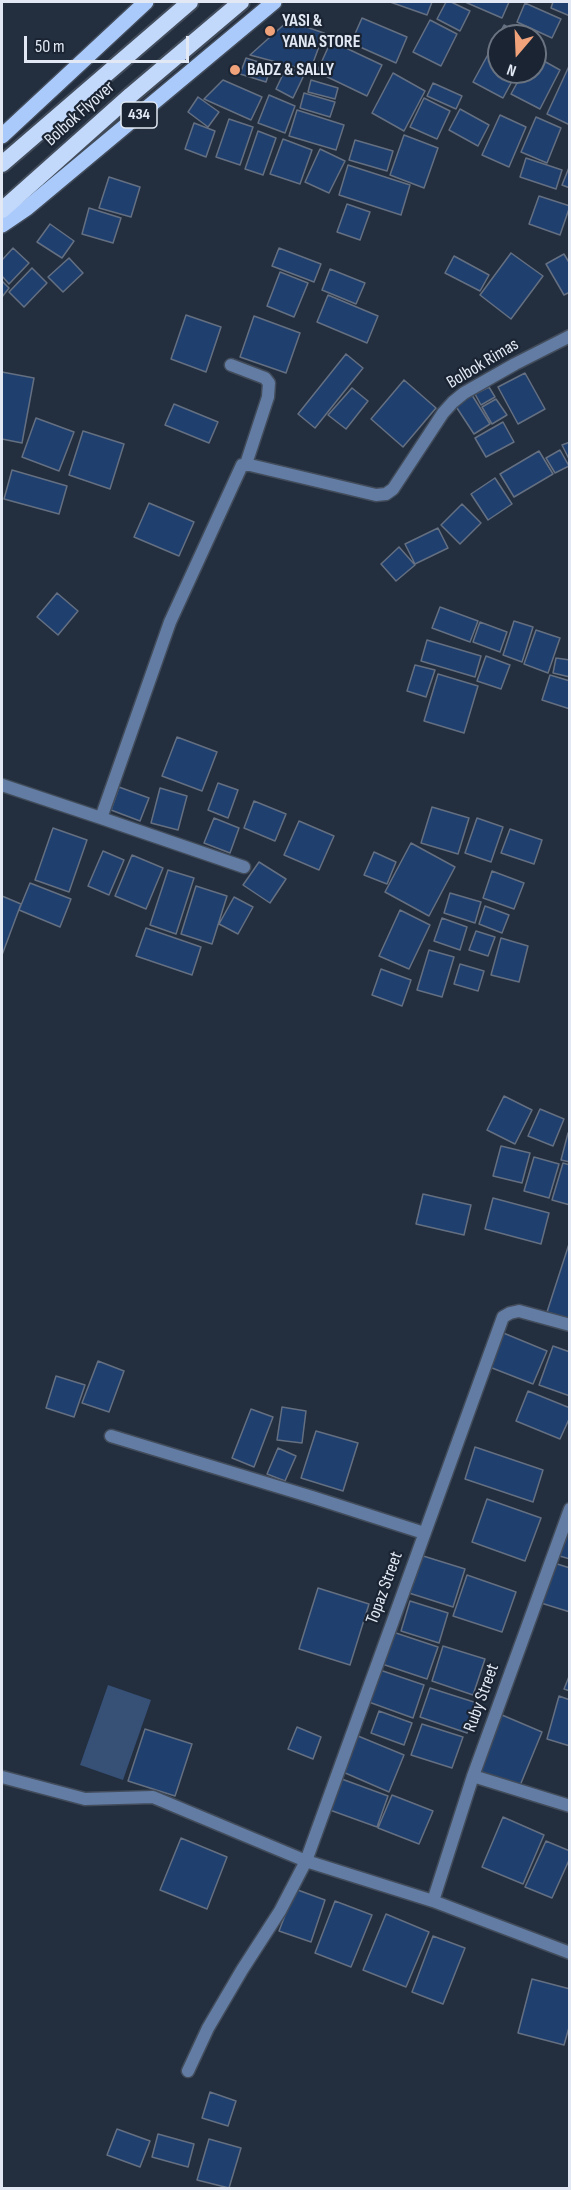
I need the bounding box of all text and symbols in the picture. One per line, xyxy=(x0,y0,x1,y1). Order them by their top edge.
place label: YASI & YANA STORE xyxy=(282,10,360,52)
scale bar xyxy=(27,24,192,62)
marker: YASI & YANA STORE xyxy=(263,24,277,38)
north arrow xyxy=(487,24,547,84)
text: 50 m xyxy=(35,36,65,57)
place label: BADZ & SALLY xyxy=(247,59,334,81)
text: N xyxy=(505,59,519,80)
marker: BADZ & SALLY xyxy=(228,63,242,77)
street label: Bolbok Flyover xyxy=(40,77,120,151)
road number: 434 xyxy=(121,102,157,128)
street label: Bolbok Rimas xyxy=(443,334,523,394)
street label: Topaz Street xyxy=(362,1549,408,1627)
street label: Ruby Street xyxy=(460,1661,504,1735)

